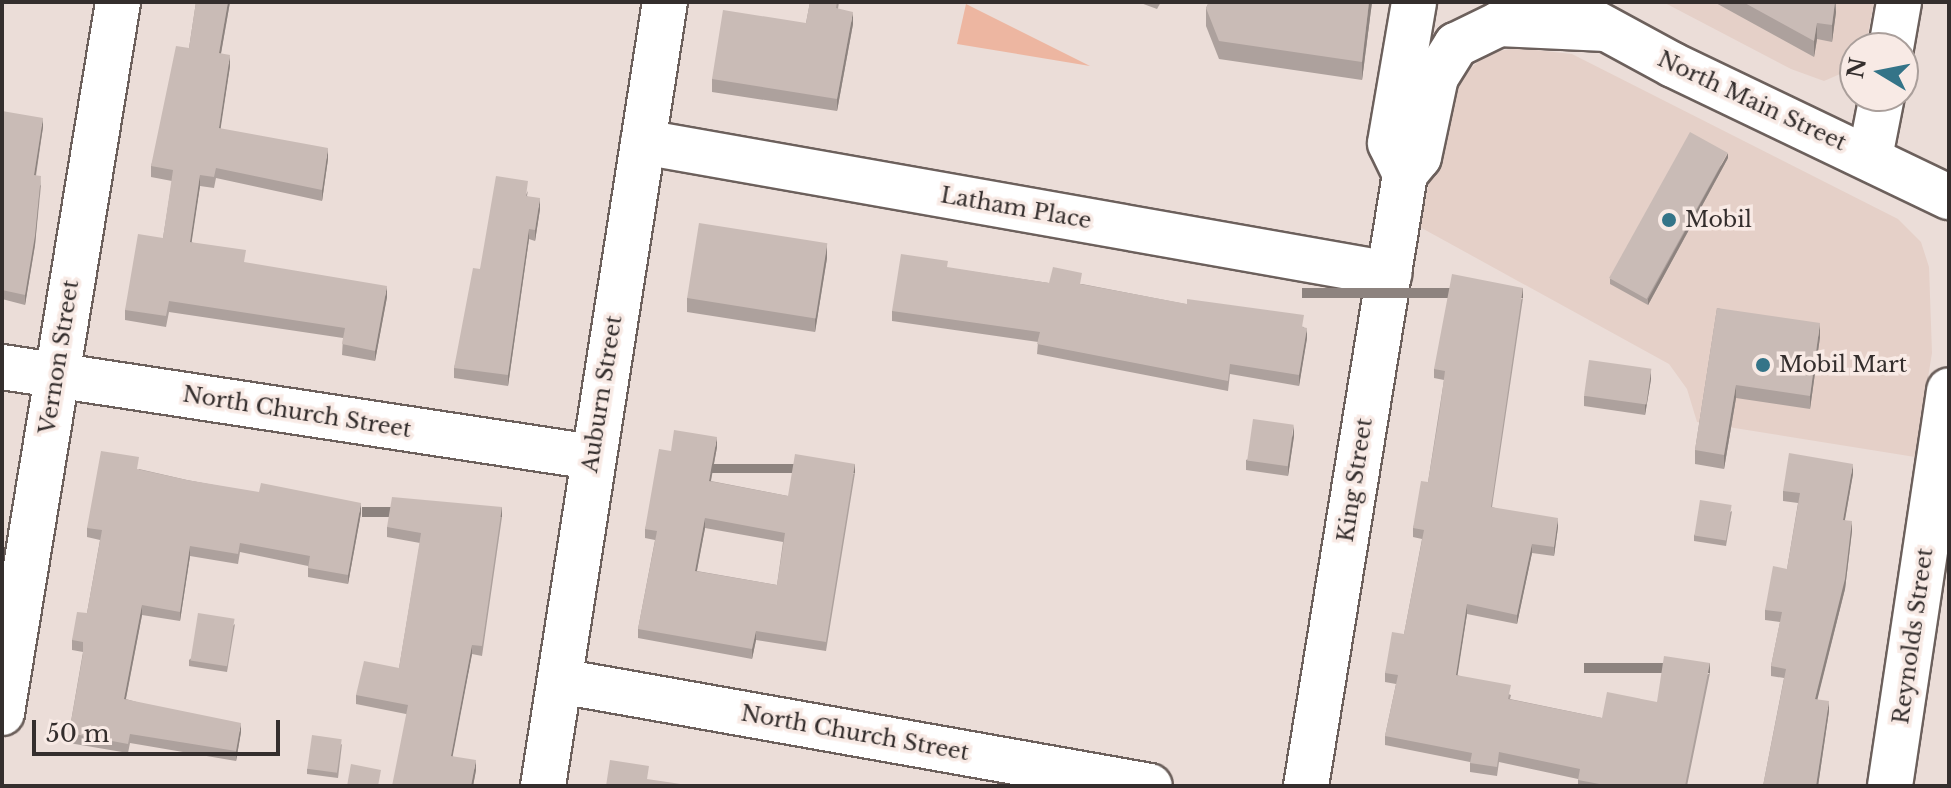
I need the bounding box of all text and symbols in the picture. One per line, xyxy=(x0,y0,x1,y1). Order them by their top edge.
north arrow xyxy=(1839,32,1919,112)
street label: North Main Street xyxy=(1653,46,1851,156)
text: N xyxy=(1842,56,1872,81)
street label: Latham Place xyxy=(939,182,1093,234)
place label: Mobil xyxy=(1685,207,1752,233)
marker: Mobil xyxy=(1660,211,1678,229)
street label: Vernon Street xyxy=(34,278,84,436)
street label: Auburn Street xyxy=(577,314,627,474)
place label: Mobil Mart xyxy=(1779,352,1907,378)
marker: Mobil Mart xyxy=(1754,356,1772,374)
street label: North Church Street xyxy=(181,381,413,443)
street label: King Street xyxy=(1332,416,1378,544)
street label: Reynolds Street xyxy=(1888,546,1938,726)
street label: North Church Street xyxy=(739,700,971,766)
scale bar xyxy=(36,704,284,754)
text: 50 m xyxy=(46,719,109,748)

